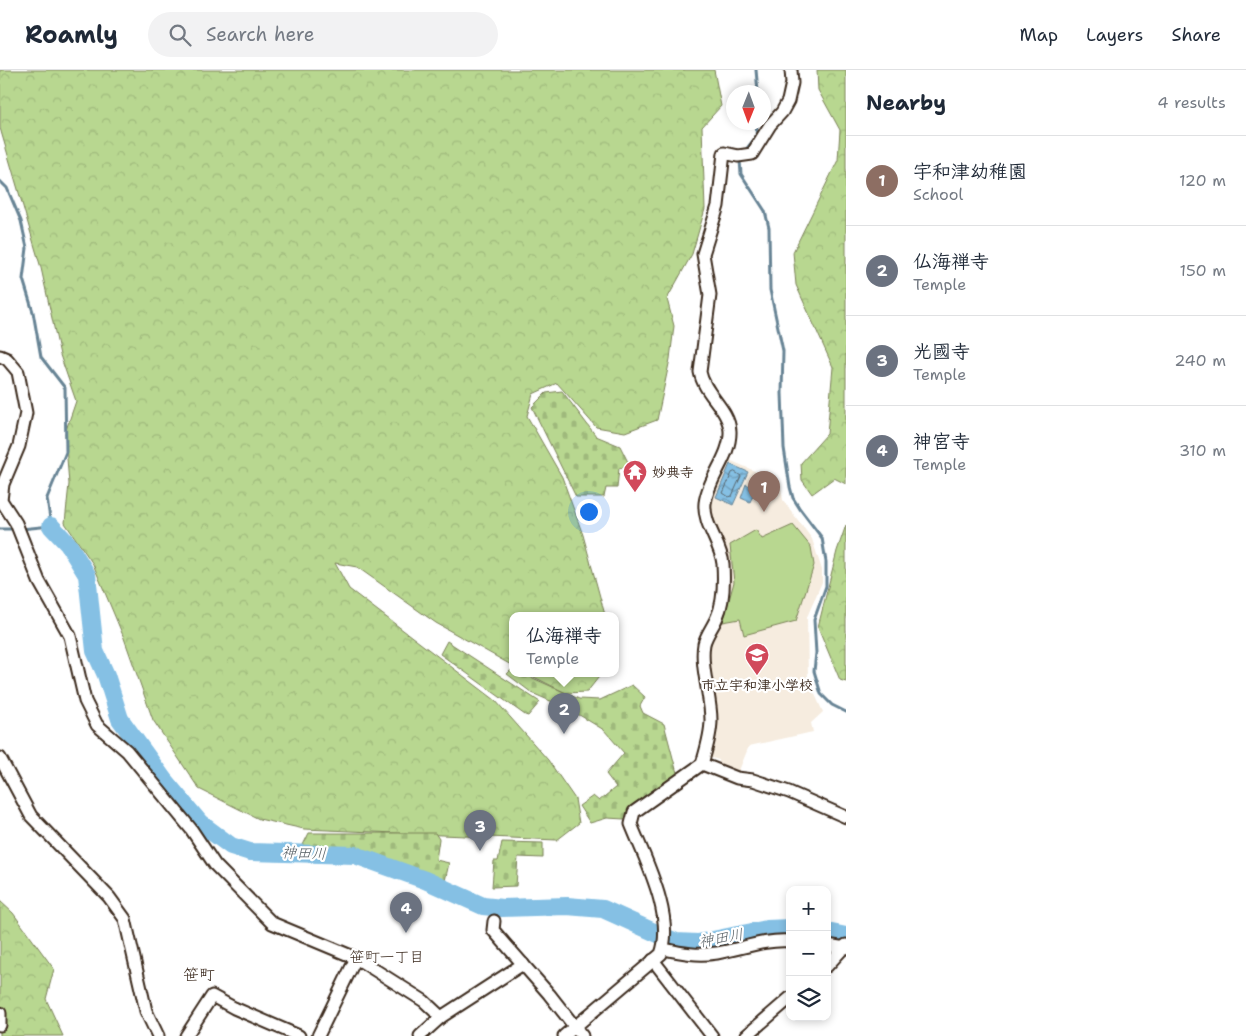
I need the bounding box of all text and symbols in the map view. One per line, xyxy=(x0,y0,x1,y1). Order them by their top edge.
search box xyxy=(148,12,498,57)
text: Roamly xyxy=(25,19,118,51)
icon: search xyxy=(166,21,194,49)
text: Search here xyxy=(206,22,315,47)
text: Map xyxy=(1020,23,1058,47)
text: Layers xyxy=(1086,23,1143,47)
text: Share xyxy=(1171,23,1221,47)
north arrow xyxy=(726,85,771,130)
text: Nearby xyxy=(866,89,946,117)
text: 4 results xyxy=(1157,92,1226,113)
text: 宇和津幼稚園 xyxy=(913,159,1027,184)
text: 1 xyxy=(878,170,886,191)
text: 120 m xyxy=(1179,170,1226,191)
text: School xyxy=(913,184,963,205)
text: 仏海禅寺 xyxy=(913,249,989,274)
text: 2 xyxy=(876,260,888,281)
text: 150 m xyxy=(1179,260,1226,281)
text: Temple xyxy=(913,274,966,295)
text: 光國寺 xyxy=(913,339,970,364)
text: 3 xyxy=(876,350,888,371)
text: 240 m xyxy=(1174,350,1226,371)
text: Temple xyxy=(913,364,966,385)
text: 神宮寺 xyxy=(913,429,970,454)
text: 4 xyxy=(876,440,888,461)
text: 310 m xyxy=(1179,440,1226,461)
text: Temple xyxy=(913,454,966,475)
temple icon: 妙典寺 xyxy=(622,459,648,493)
place label: 妙典寺 xyxy=(652,463,694,481)
pin: 1 xyxy=(748,471,780,512)
your location xyxy=(576,499,602,525)
popup xyxy=(509,612,619,677)
text: 仏海禅寺 xyxy=(526,623,602,648)
school or university icon: 市立宇和津小学校 xyxy=(744,642,770,676)
text: Temple xyxy=(526,648,579,669)
place label: 市立宇和津小学校 xyxy=(701,676,813,694)
pin: 2 xyxy=(548,693,580,734)
pin: 3 xyxy=(464,810,496,851)
water label: 神田川 xyxy=(281,842,327,864)
map controls xyxy=(786,886,831,1021)
button: + xyxy=(786,886,831,931)
pin: 4 xyxy=(390,892,422,933)
water label: 神田川 xyxy=(697,924,745,952)
button: − xyxy=(786,931,831,976)
district label: 笹町一丁目 xyxy=(349,947,425,967)
district label: 笹町 xyxy=(183,964,215,985)
button: layers xyxy=(786,976,831,1021)

